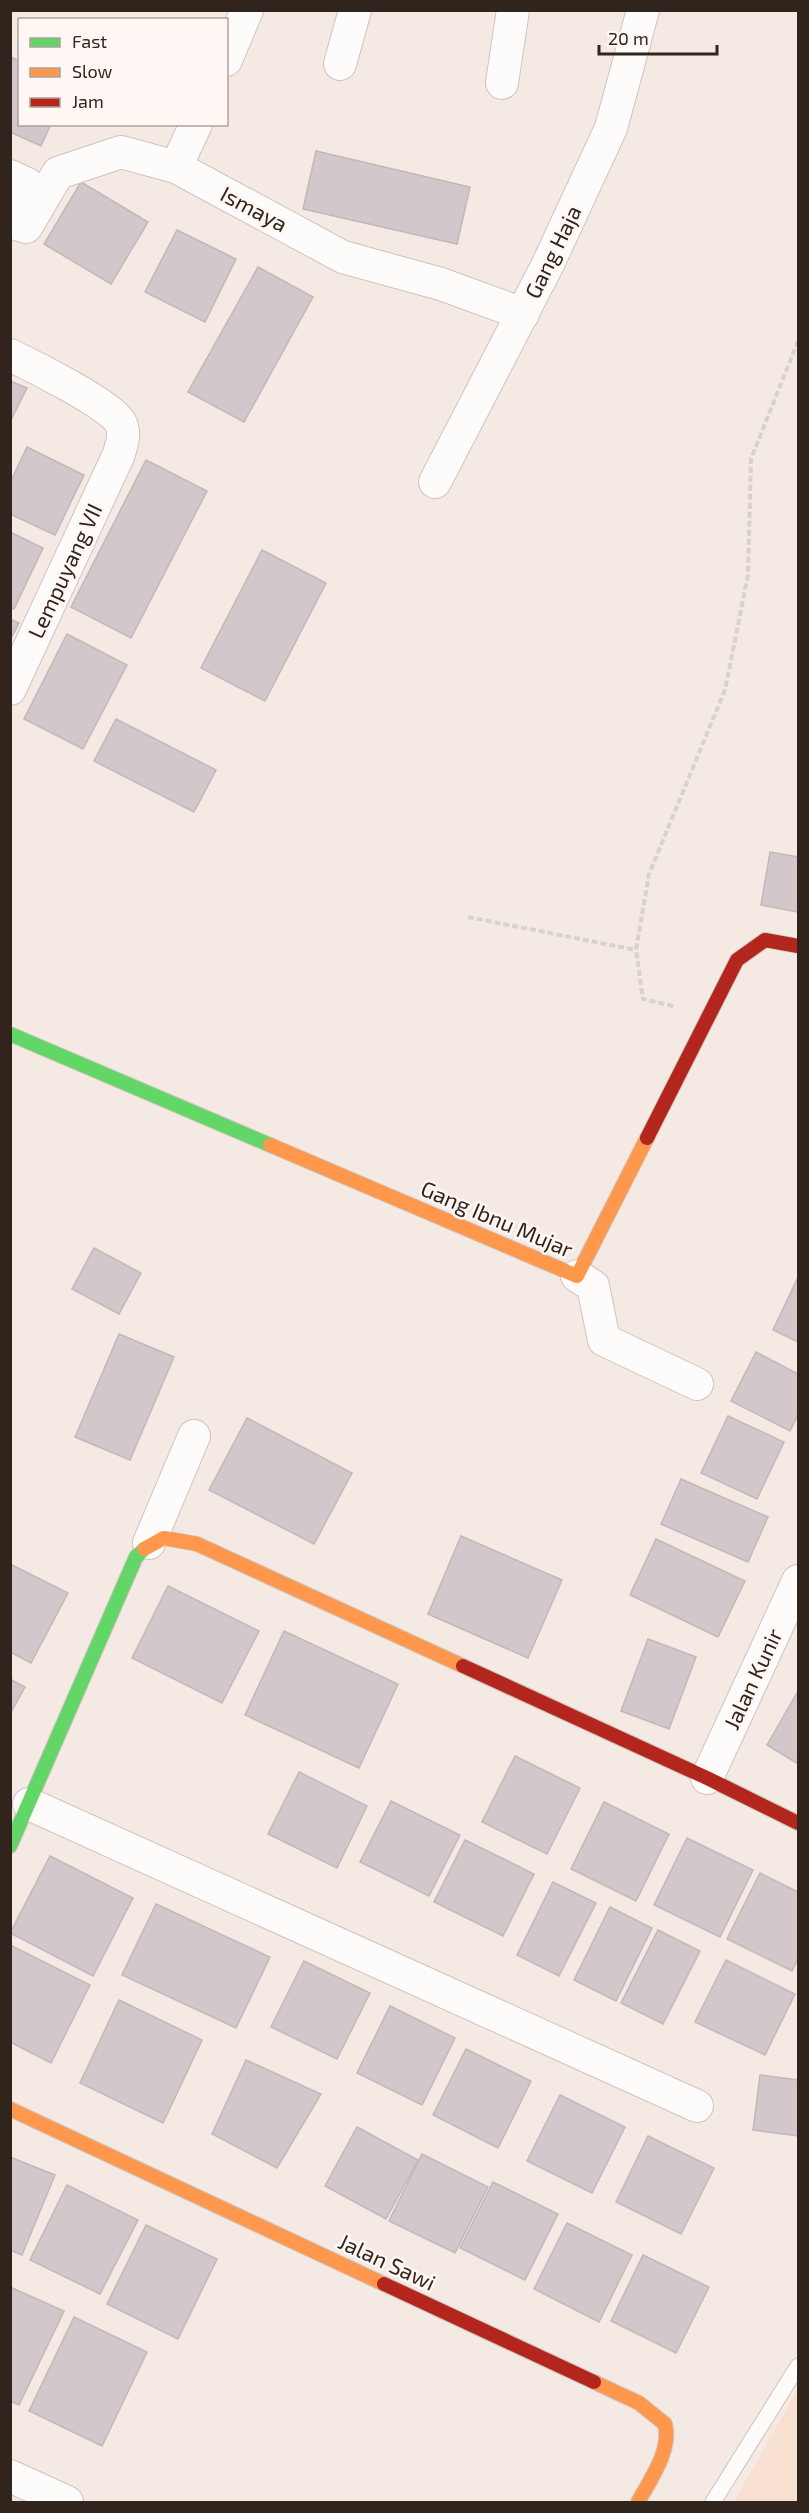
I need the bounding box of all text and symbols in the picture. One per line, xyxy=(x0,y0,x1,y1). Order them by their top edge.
legend xyxy=(18,18,228,126)
scale bar xyxy=(599,18,718,56)
text: 20 m xyxy=(608,27,649,49)
text: Fast xyxy=(72,30,107,52)
text: Slow xyxy=(72,60,113,82)
text: Jam xyxy=(72,90,104,112)
street label: Ismaya xyxy=(217,180,292,236)
street label: Gang Haja xyxy=(518,201,587,303)
street label: Lempuyang VII xyxy=(22,499,107,642)
street label: Gang Ibnu Mujar xyxy=(417,1174,577,1263)
street label: Jalan Kunir xyxy=(717,1624,787,1733)
street label: Jalan Sawi xyxy=(335,2227,440,2295)

